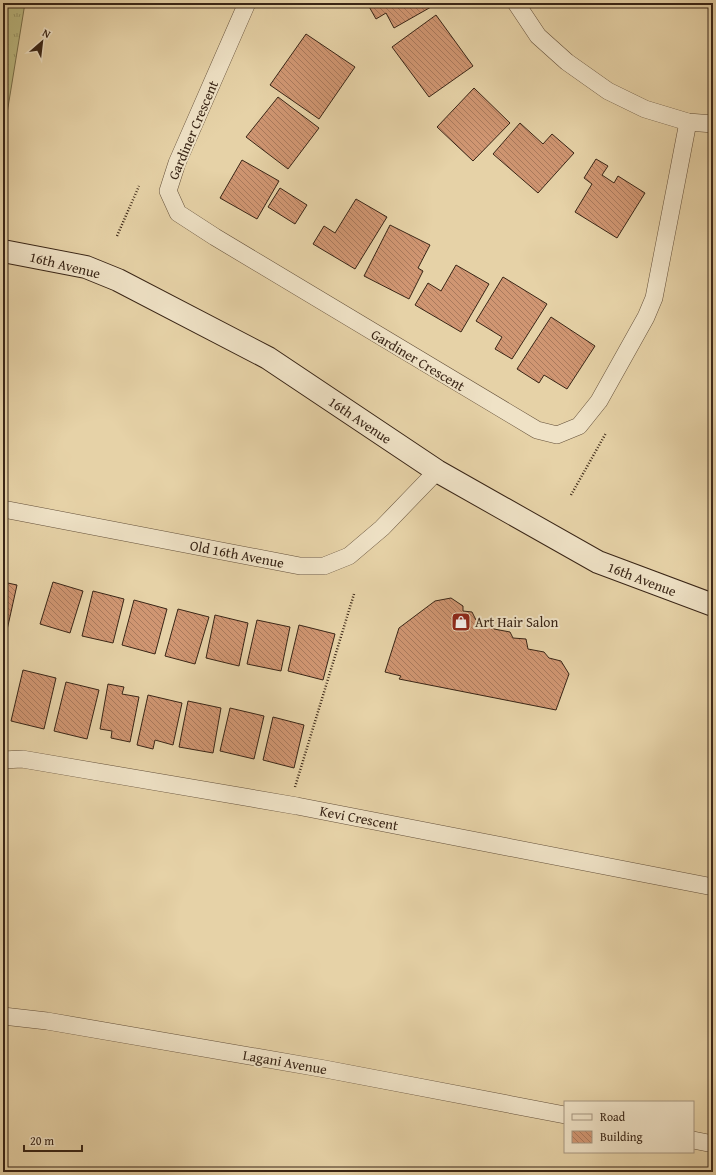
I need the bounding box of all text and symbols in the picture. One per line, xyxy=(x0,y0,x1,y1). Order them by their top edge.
north arrow xyxy=(22,22,62,62)
text: N xyxy=(40,24,54,42)
street label: Gardiner Crescent xyxy=(163,77,223,183)
street label: 16th Avenue xyxy=(27,247,103,284)
street label: Gardiner Crescent xyxy=(367,324,469,396)
street label: 16th Avenue xyxy=(324,391,396,449)
street label: Old 16th Avenue xyxy=(188,535,286,573)
street label: 16th Avenue xyxy=(605,557,680,601)
shop icon: Art Hair Salon xyxy=(450,611,472,633)
place label: Art Hair Salon xyxy=(475,612,559,632)
street label: Kevi Crescent xyxy=(318,801,400,835)
street label: Lagani Avenue xyxy=(241,1045,329,1079)
legend xyxy=(564,1101,694,1153)
text: Road xyxy=(600,1108,626,1125)
scale bar xyxy=(24,1127,82,1153)
text: Building xyxy=(600,1128,643,1145)
text: 20 m xyxy=(30,1132,54,1149)

